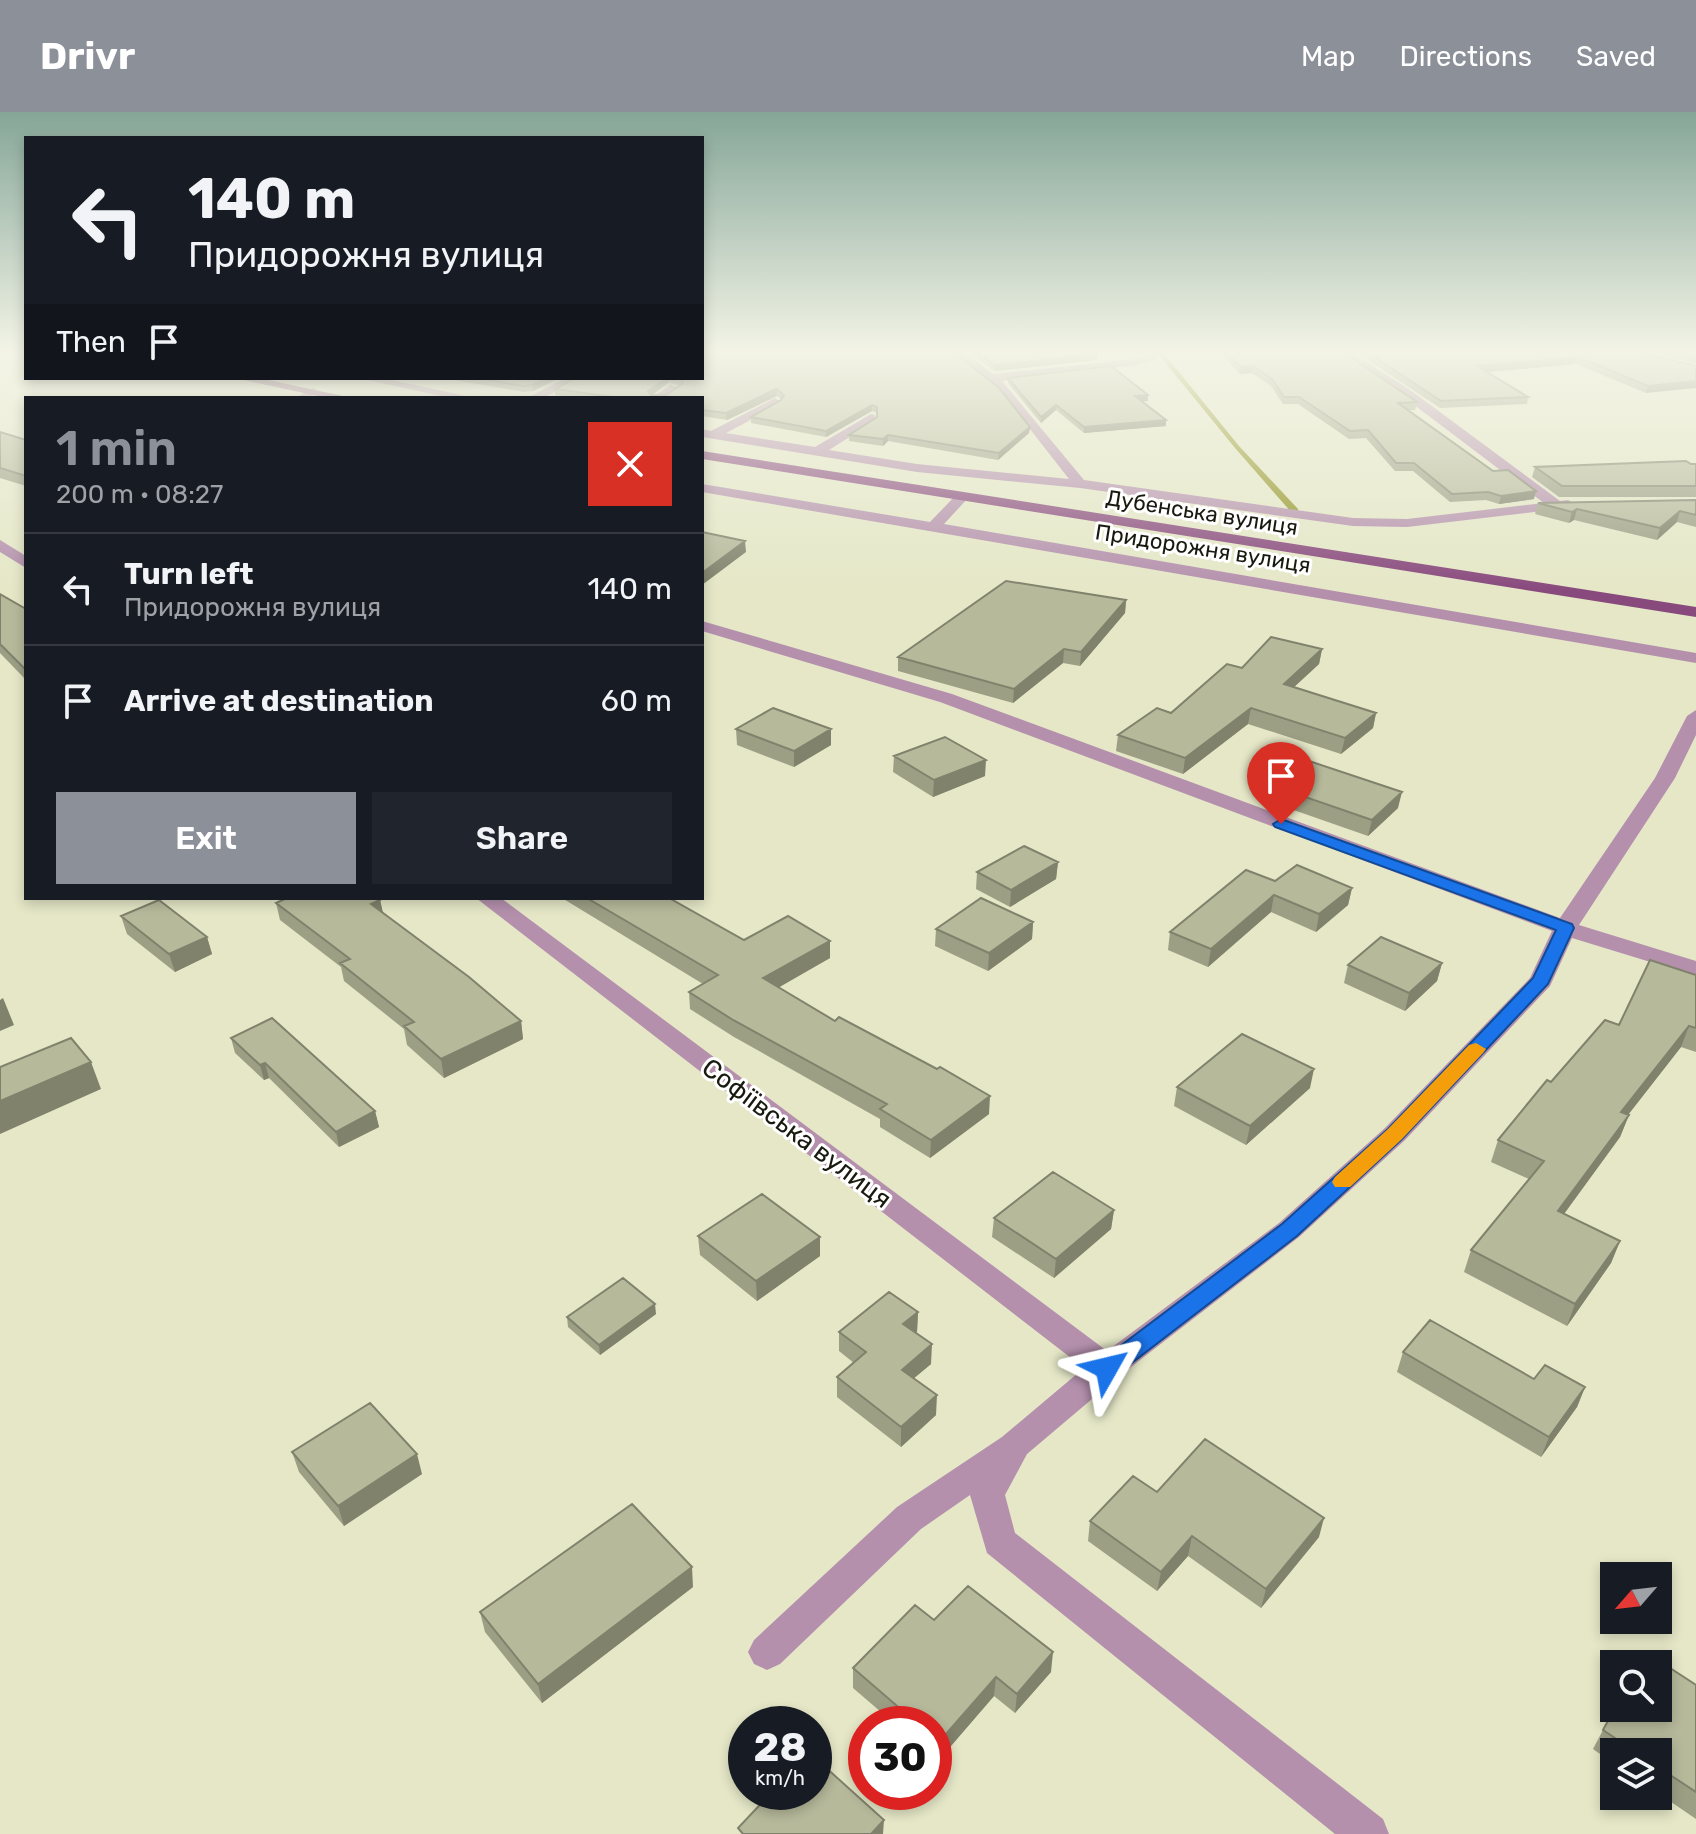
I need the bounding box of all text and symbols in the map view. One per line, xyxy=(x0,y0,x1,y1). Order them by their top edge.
text: Drivr xyxy=(40,33,135,79)
text: Map xyxy=(1301,40,1355,73)
text: Directions xyxy=(1399,40,1532,73)
text: Saved xyxy=(1576,40,1656,73)
text: 140 m xyxy=(188,166,355,232)
icon: left xyxy=(56,168,160,272)
text: Придорожня вулиця xyxy=(188,233,544,276)
icon: arrive xyxy=(142,320,186,364)
text: Then xyxy=(56,324,126,360)
text: 1 min xyxy=(56,420,177,477)
button: close xyxy=(588,422,672,506)
text: 200 m · 08:27 xyxy=(56,479,223,510)
street label: Дубенська вулиця xyxy=(1104,484,1300,541)
street label: Придорожня вулиця xyxy=(1093,518,1312,579)
text: Turn left xyxy=(124,556,254,592)
icon: left xyxy=(56,567,100,611)
text: 140 m xyxy=(587,571,672,607)
text: Придорожня вулиця xyxy=(124,592,381,623)
icon: arrive xyxy=(56,679,100,723)
text: Arrive at destination xyxy=(124,683,434,719)
text: 60 m xyxy=(601,683,672,719)
pin xyxy=(1247,742,1315,824)
icon: arrive xyxy=(1259,754,1303,798)
button: Exit xyxy=(56,792,356,884)
button: Share xyxy=(372,792,672,884)
street label: Софіївська вулиця xyxy=(696,1052,898,1215)
position arrow xyxy=(1065,1326,1149,1410)
north arrow xyxy=(1600,1562,1672,1634)
map controls xyxy=(1600,1562,1672,1810)
button: search xyxy=(1600,1650,1672,1722)
speed limit sign: 30 xyxy=(848,1706,952,1810)
text: 28 xyxy=(753,1724,807,1771)
button: layers xyxy=(1600,1738,1672,1810)
text: km/h xyxy=(755,1766,805,1790)

